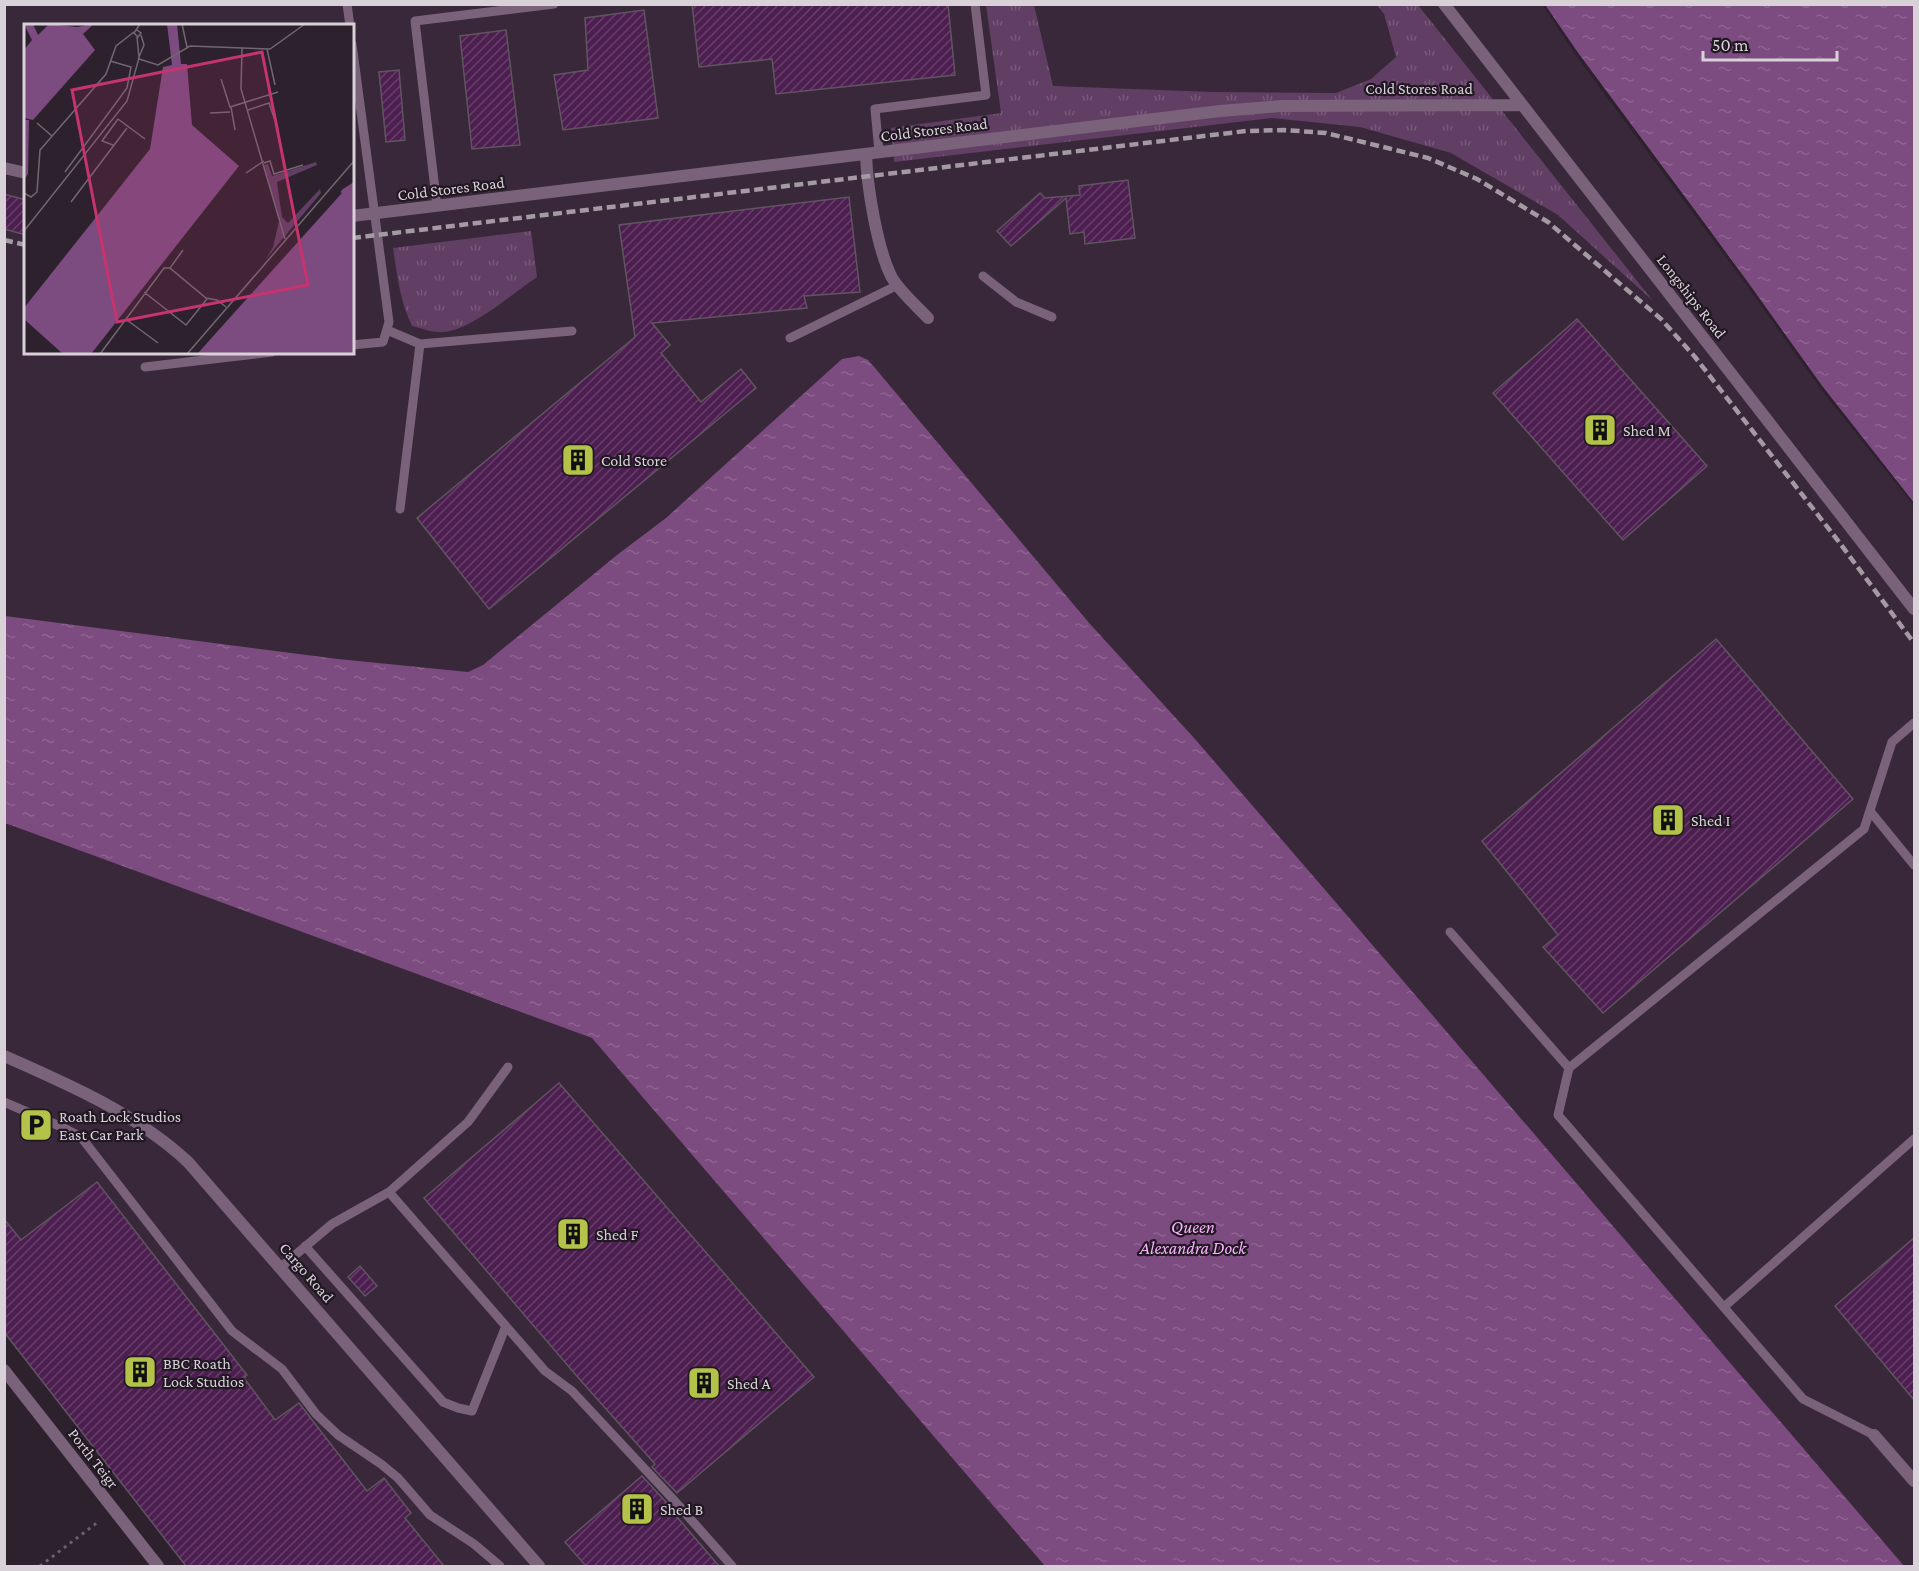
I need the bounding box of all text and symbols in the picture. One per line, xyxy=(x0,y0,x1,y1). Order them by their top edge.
inset map xyxy=(24,24,354,354)
scale bar xyxy=(1703,24,1836,62)
text: 50 m xyxy=(1712,35,1749,55)
street label: Cold Stores Road xyxy=(1365,80,1473,97)
street label: Cold Stores Road xyxy=(880,114,989,144)
street label: Cold Stores Road xyxy=(397,173,506,203)
street label: Longships Road xyxy=(1653,251,1730,343)
building icon: Shed M xyxy=(1582,412,1618,448)
place label: Shed M xyxy=(1623,422,1671,439)
building icon: Cold Store xyxy=(560,442,596,478)
place label: Cold Store xyxy=(601,452,667,469)
building icon: Shed I xyxy=(1650,802,1686,838)
place label: Shed I xyxy=(1691,812,1731,829)
parking icon: Roath Lock Studios East Car Park xyxy=(18,1107,54,1143)
place label: Roath Lock Studios East Car Park xyxy=(59,1108,181,1143)
building icon: Shed F xyxy=(555,1216,591,1252)
water label: Queen Alexandra Dock xyxy=(1139,1217,1247,1258)
place label: Shed F xyxy=(596,1226,639,1243)
street label: Cargo Road xyxy=(275,1239,337,1307)
building icon: BBC Roath Lock Studios xyxy=(122,1354,158,1390)
place label: BBC Roath Lock Studios xyxy=(163,1355,244,1390)
building icon: Shed A xyxy=(686,1365,722,1401)
place label: Shed A xyxy=(727,1375,772,1392)
street label: Porth Teigr xyxy=(64,1425,122,1492)
building icon: Shed B xyxy=(619,1491,655,1527)
place label: Shed B xyxy=(660,1501,704,1518)

